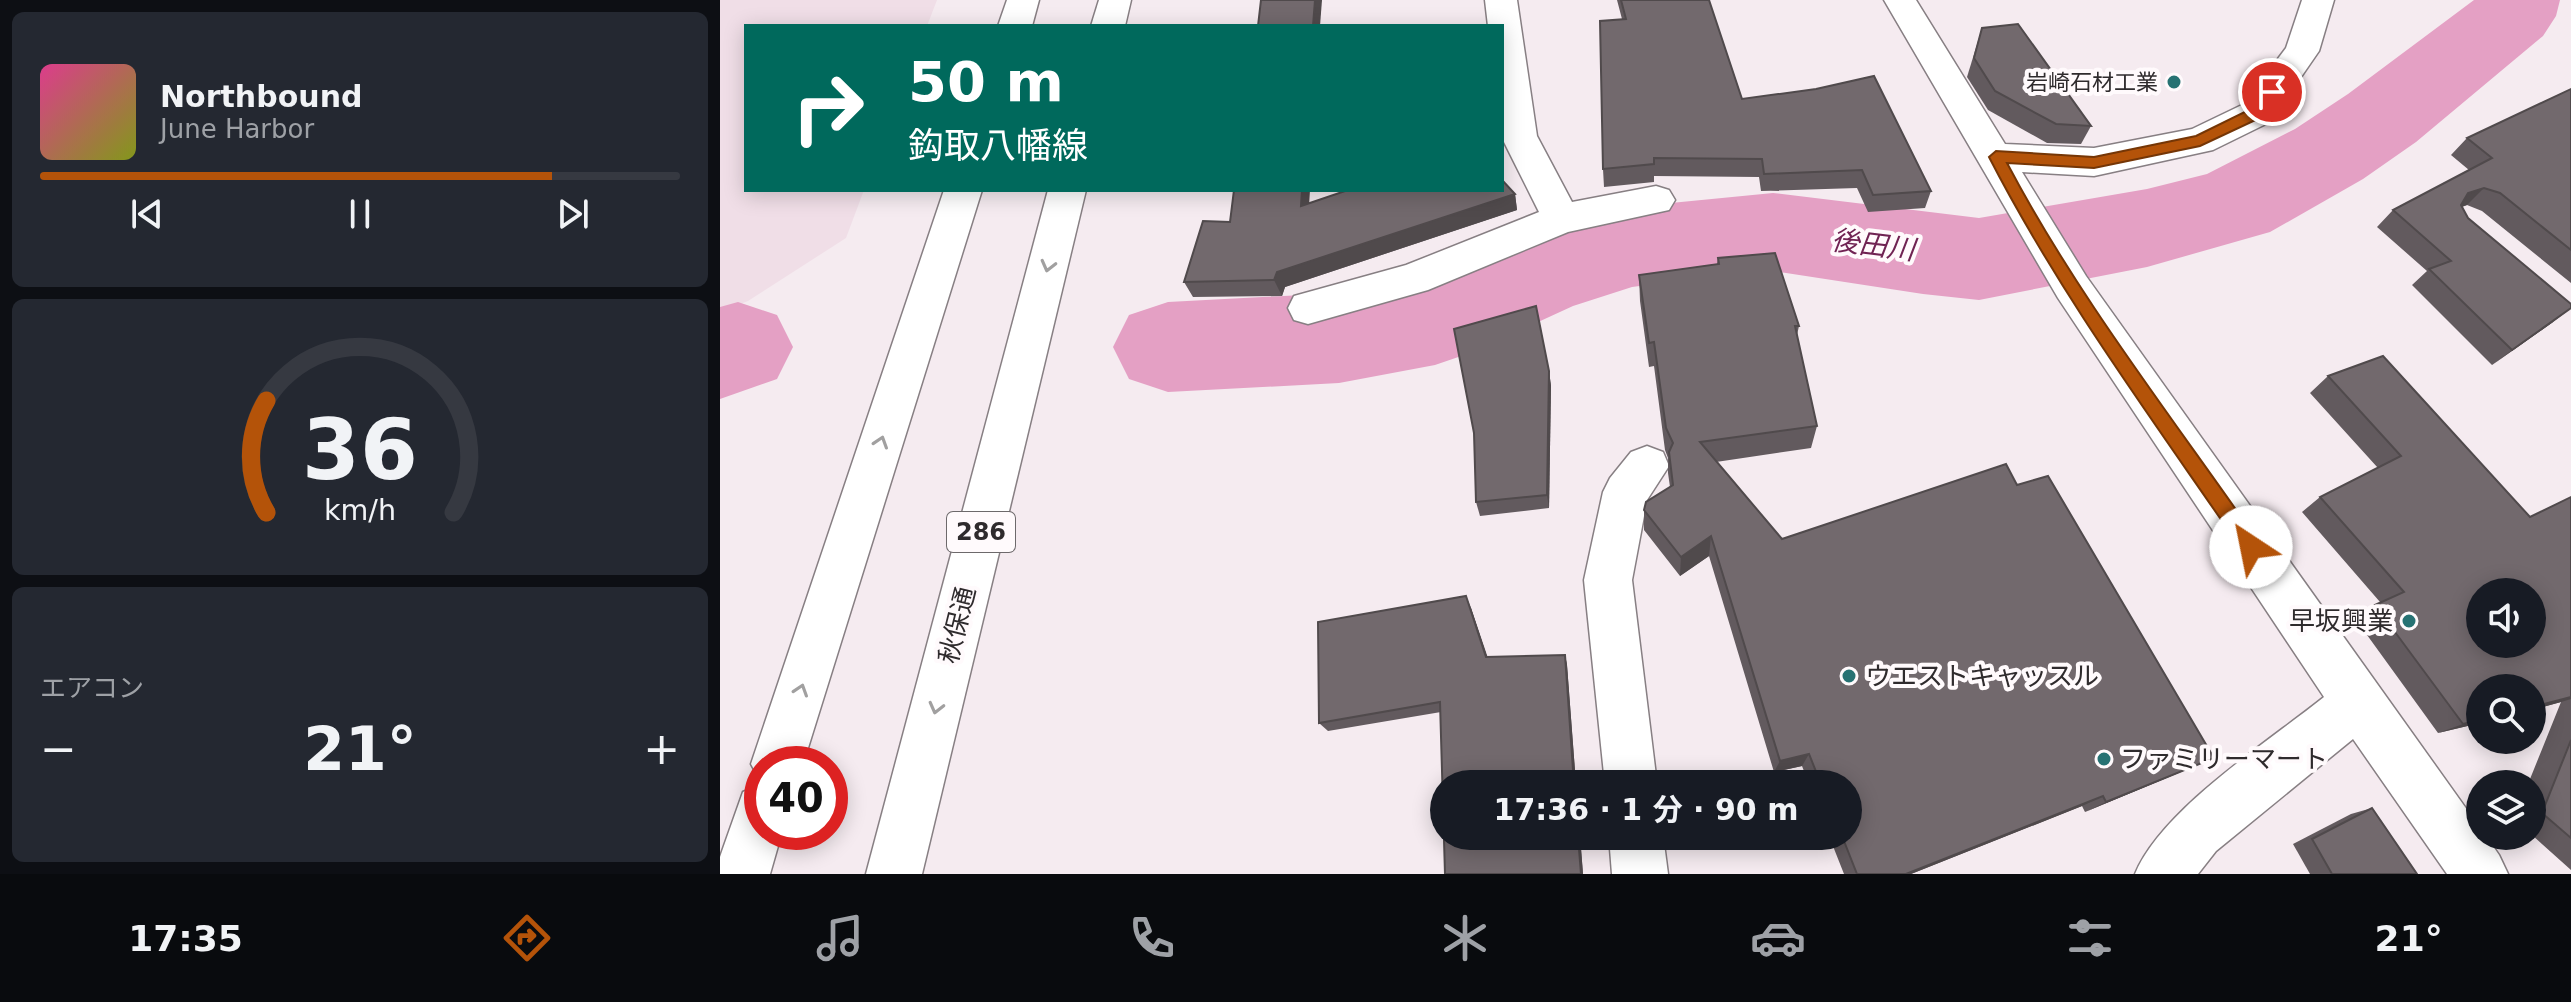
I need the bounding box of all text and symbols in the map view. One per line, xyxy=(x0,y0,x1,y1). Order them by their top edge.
text: 50 m xyxy=(908,49,1064,114)
icon: right xyxy=(776,56,880,160)
pin xyxy=(2238,58,2306,126)
place label: 岩崎石材工業 xyxy=(2026,70,2158,95)
icon: arrive xyxy=(2250,70,2294,114)
marker: 岩崎石材工業 xyxy=(2165,73,2183,91)
text: Northbound xyxy=(160,79,363,114)
text: June Harbor xyxy=(160,114,314,144)
text: 鈎取八幡線 xyxy=(908,125,1088,166)
icon: previous xyxy=(125,192,169,236)
icon: pause xyxy=(338,192,382,236)
icon: next xyxy=(551,192,595,236)
water label: 後田川 xyxy=(1829,224,1920,267)
one-way arrow xyxy=(1040,258,1057,272)
text: 36 xyxy=(302,402,418,499)
one-way arrow xyxy=(871,436,887,450)
text: km/h xyxy=(324,493,396,527)
position arrow xyxy=(2209,505,2293,589)
road number: 286 xyxy=(947,512,1015,552)
map controls xyxy=(2466,578,2546,850)
button: sound xyxy=(2466,578,2546,658)
street label: 秋保通 xyxy=(933,584,981,666)
place label: 早坂興業 xyxy=(2289,606,2393,636)
marker: 早坂興業 xyxy=(2400,612,2418,630)
place label: ウエストキャッスル xyxy=(1865,661,2099,691)
marker: ウエストキャッスル xyxy=(1840,667,1858,685)
text: エアコン xyxy=(40,673,144,703)
button: search xyxy=(2466,674,2546,754)
one-way arrow xyxy=(792,683,808,697)
one-way arrow xyxy=(929,700,946,714)
text: 21° xyxy=(303,714,417,784)
text: − xyxy=(40,723,77,774)
text: + xyxy=(643,723,680,774)
place label: ファミリーマート xyxy=(2120,744,2328,774)
speed limit sign: 40 xyxy=(744,746,848,850)
marker: ファミリーマート xyxy=(2095,750,2113,768)
button: layers xyxy=(2466,770,2546,850)
text: 17:36 · 1 分 · 90 m xyxy=(1494,792,1798,827)
icon: directions xyxy=(499,910,555,966)
icon: music xyxy=(812,910,868,966)
icon: phone xyxy=(1124,910,1180,966)
icon: climate xyxy=(1437,910,1493,966)
icon: car xyxy=(1750,910,1806,966)
icon: filters xyxy=(2062,910,2118,966)
text: 17:35 xyxy=(128,918,243,959)
text: 21° xyxy=(2375,918,2443,959)

